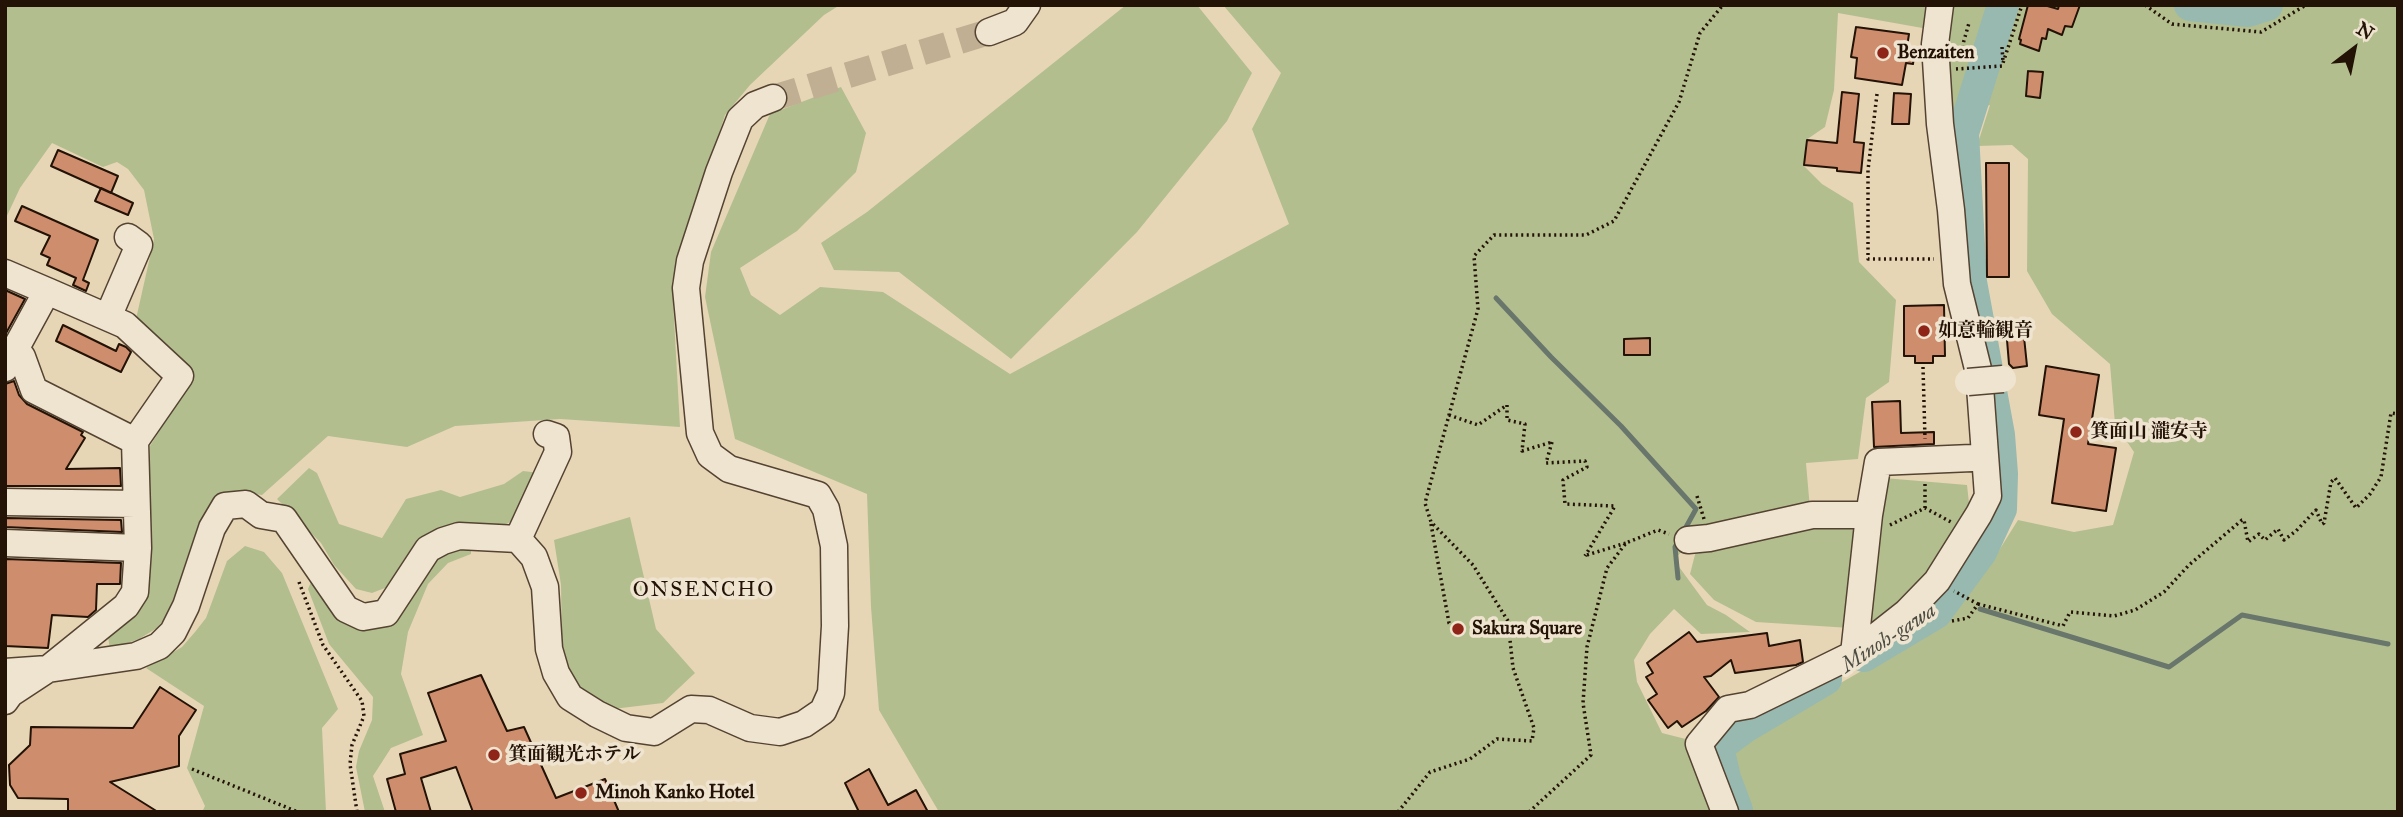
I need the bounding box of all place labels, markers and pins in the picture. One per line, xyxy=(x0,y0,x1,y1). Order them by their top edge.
place label: Benzaiten xyxy=(1897,42,1975,64)
marker: Benzaiten xyxy=(1875,45,1891,61)
place label: 如意輪観音 xyxy=(1938,320,2033,342)
marker: 如意輪観音 xyxy=(1916,323,1932,339)
place label: 箕面山 瀧安寺 xyxy=(2090,421,2208,443)
marker: 箕面山 瀧安寺 xyxy=(2068,424,2084,440)
place label: Sakura Square xyxy=(1472,618,1582,640)
marker: Sakura Square xyxy=(1450,621,1466,637)
place label: 箕面観光ホテル xyxy=(508,744,641,766)
marker: 箕面観光ホテル xyxy=(486,747,502,763)
place label: Minoh Kanko Hotel xyxy=(595,782,754,804)
marker: Minoh Kanko Hotel xyxy=(573,785,589,801)

